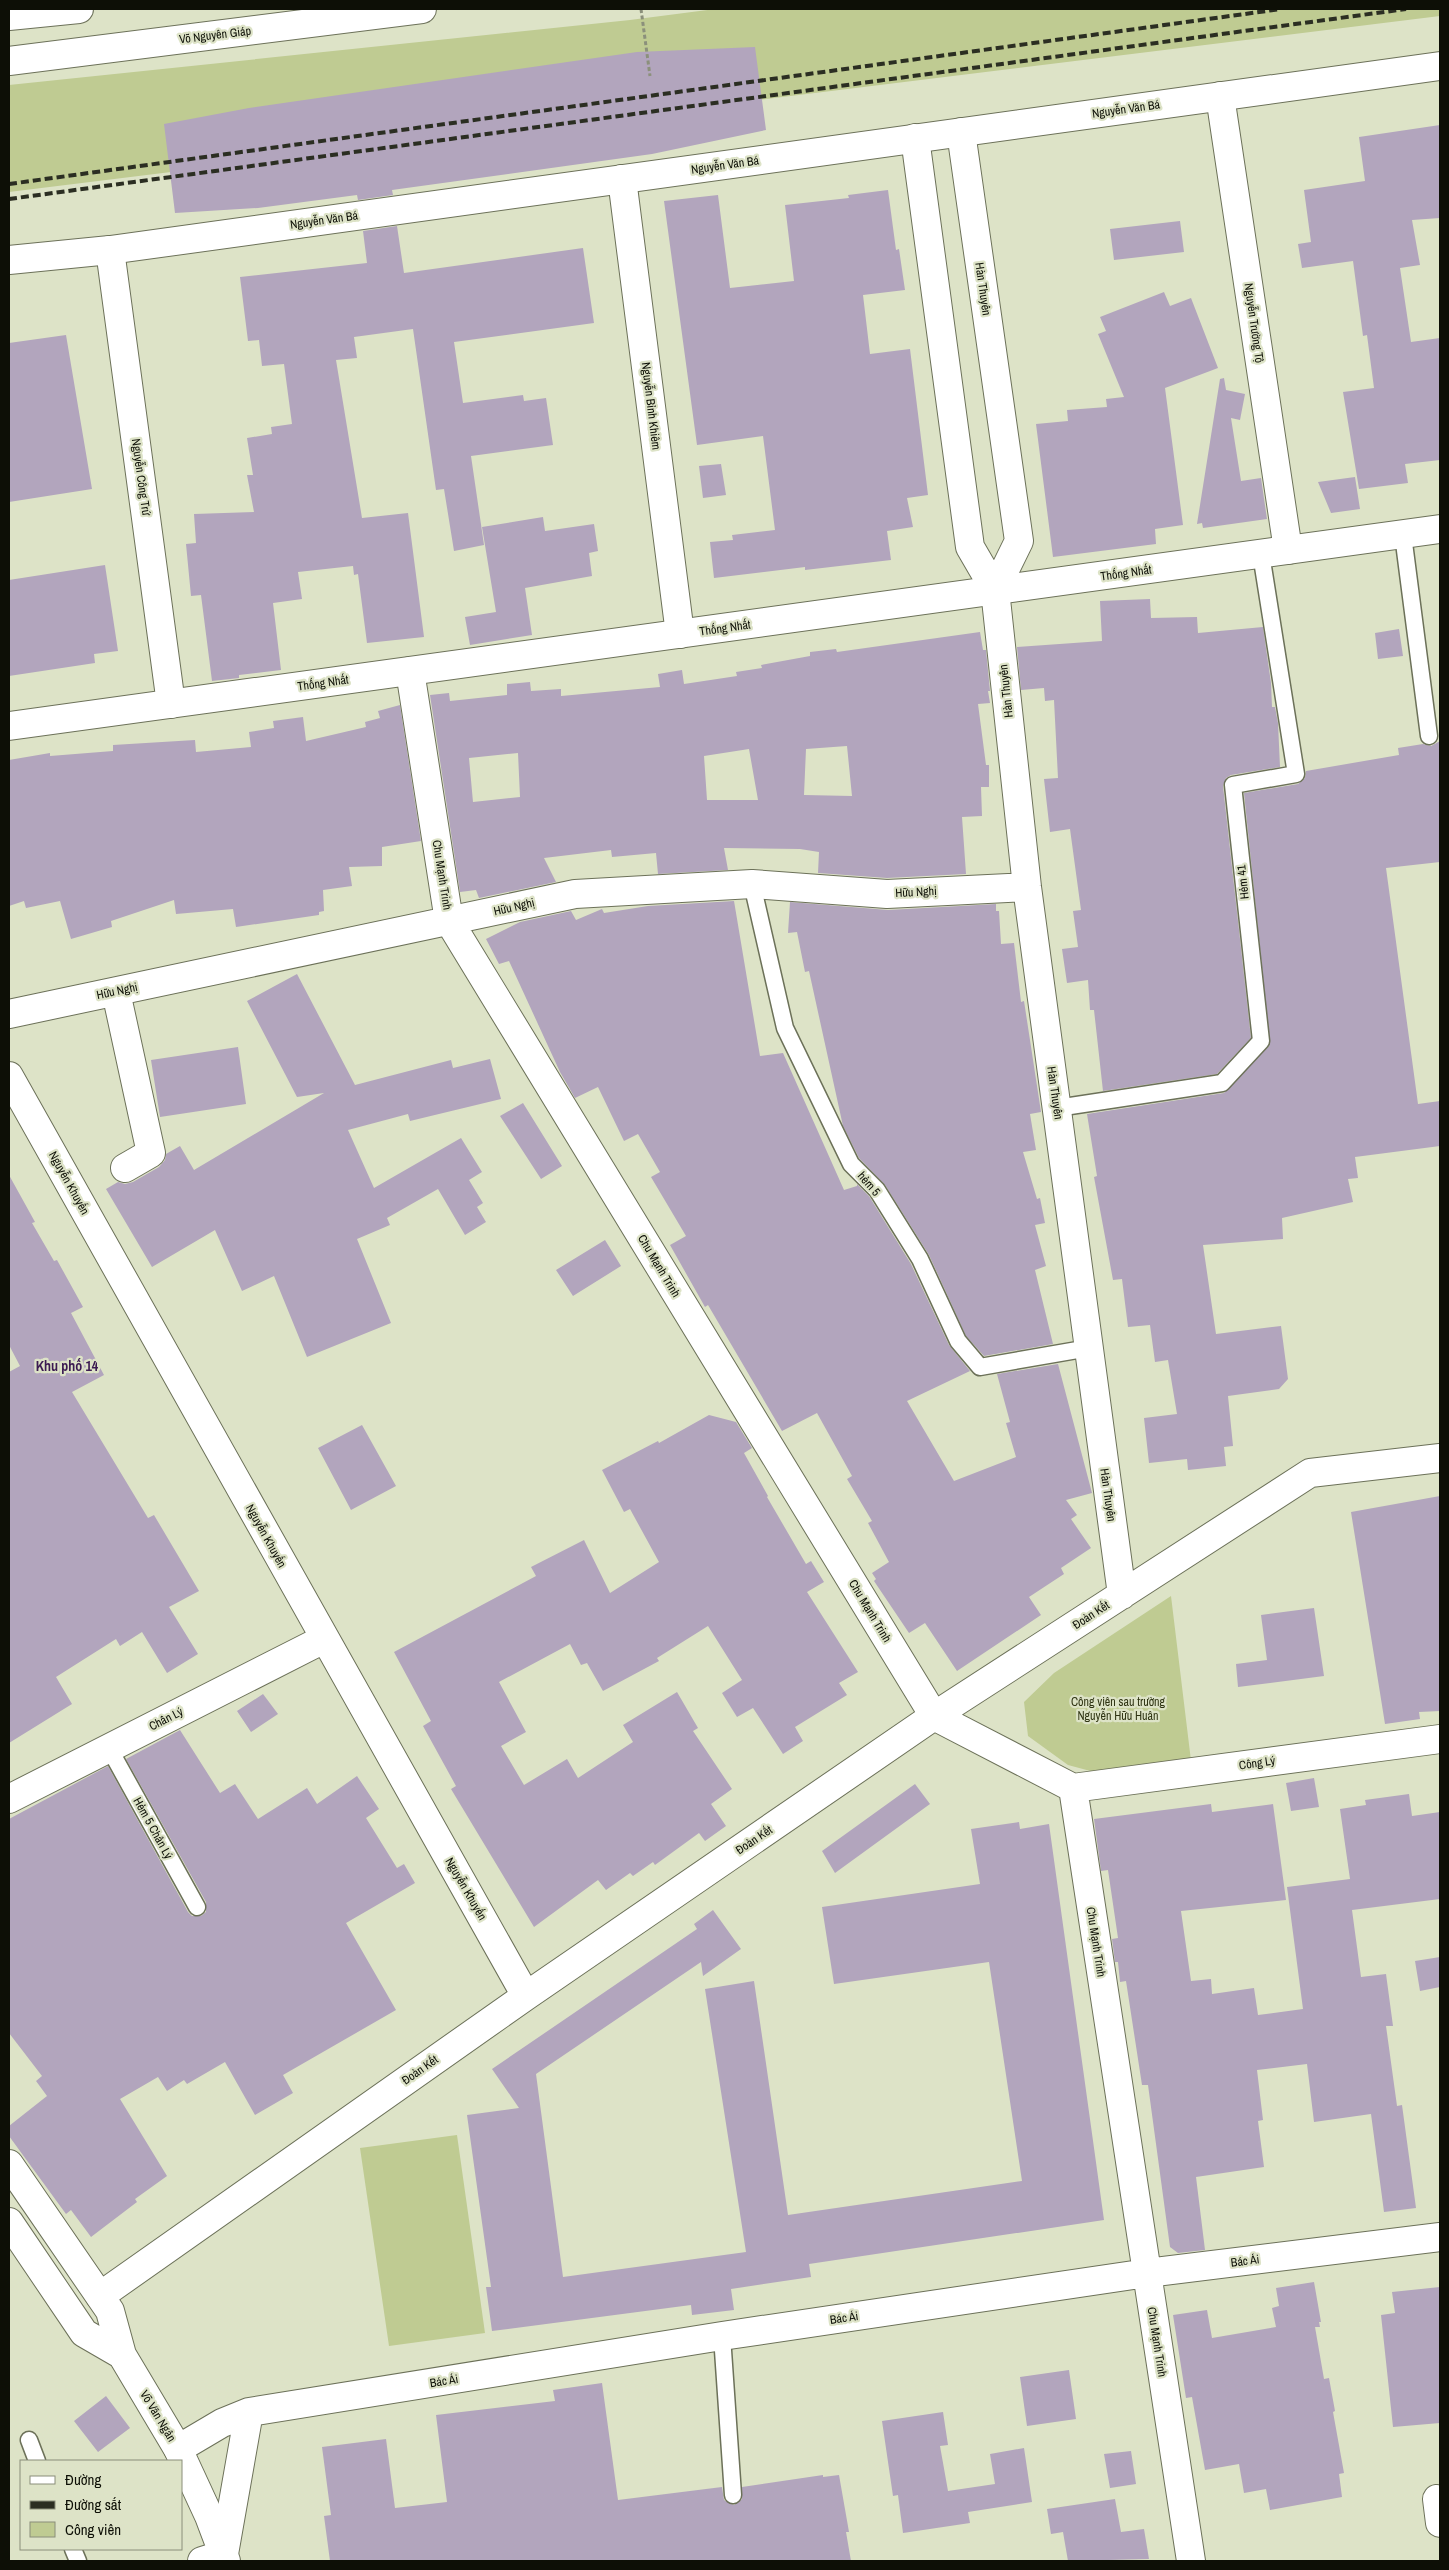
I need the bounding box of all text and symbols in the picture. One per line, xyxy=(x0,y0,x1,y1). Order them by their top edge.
street label: Võ Nguyên Giáp xyxy=(178,23,252,47)
street label: Nguyễn Văn Bá xyxy=(1091,96,1161,122)
street label: Nguyễn Văn Bá xyxy=(690,152,760,178)
street label: Nguyễn Văn Bá xyxy=(289,207,359,233)
street label: Hàn Thuyên xyxy=(971,261,995,317)
street label: Nguyễn Trường Tộ xyxy=(1240,282,1268,364)
street label: Nguyễn Bỉnh Khiêm xyxy=(638,361,664,451)
street label: Nguyễn Công Trứ xyxy=(128,438,154,517)
street label: Thống Nhất xyxy=(1099,561,1153,585)
street label: Thống Nhất xyxy=(698,616,752,640)
street label: Hàn Thuyên xyxy=(995,664,1017,718)
street label: Thống Nhất xyxy=(296,671,350,695)
street label: Chu Mạnh Trinh xyxy=(429,839,455,911)
street label: Hẻm 41 xyxy=(1233,864,1253,900)
street label: Hữu Nghị xyxy=(895,883,937,901)
street label: Hữu Nghị xyxy=(492,895,536,919)
street label: Hữu Nghị xyxy=(95,979,139,1003)
street label: Hàn Thuyên xyxy=(1043,1065,1067,1121)
street label: Nguyễn Khuyến xyxy=(45,1148,93,1218)
street label: hẻm 5 xyxy=(854,1168,884,1200)
street label: Chu Mạnh Trinh xyxy=(634,1232,684,1300)
district label: Khu phố 14 xyxy=(36,1357,99,1375)
street label: Hàn Thuyên xyxy=(1096,1467,1120,1523)
street label: Nguyễn Khuyến xyxy=(242,1501,290,1571)
street label: Chu Mạnh Trinh xyxy=(845,1577,895,1645)
street label: Đoàn Kết xyxy=(1069,1597,1113,1633)
park label: Công viên sau trường Nguyễn Hữu Huân xyxy=(1071,1694,1166,1724)
street label: Chân Lý xyxy=(146,1704,186,1734)
street label: Công Lý xyxy=(1238,1753,1276,1773)
street label: Hẻm 5 Chân Lý xyxy=(130,1794,177,1862)
street label: Đoàn Kết xyxy=(733,1822,776,1858)
street label: Nguyễn Khuyến xyxy=(442,1855,490,1923)
street label: Chu Mạnh Trinh xyxy=(1083,1906,1109,1978)
street label: Đoàn Kết xyxy=(399,2052,442,2088)
street label: Bác Ái xyxy=(1230,2251,1260,2271)
street label: Chu Mạnh Trinh xyxy=(1144,2306,1170,2378)
street label: Bác Ái xyxy=(829,2308,859,2328)
street label: Bác Ái xyxy=(429,2371,459,2391)
street label: Võ Văn Ngân xyxy=(136,2387,180,2445)
legend xyxy=(20,2460,182,2550)
text: Đường xyxy=(65,2469,101,2490)
text: Đường sắt xyxy=(65,2494,122,2515)
text: Công viên xyxy=(65,2519,121,2540)

